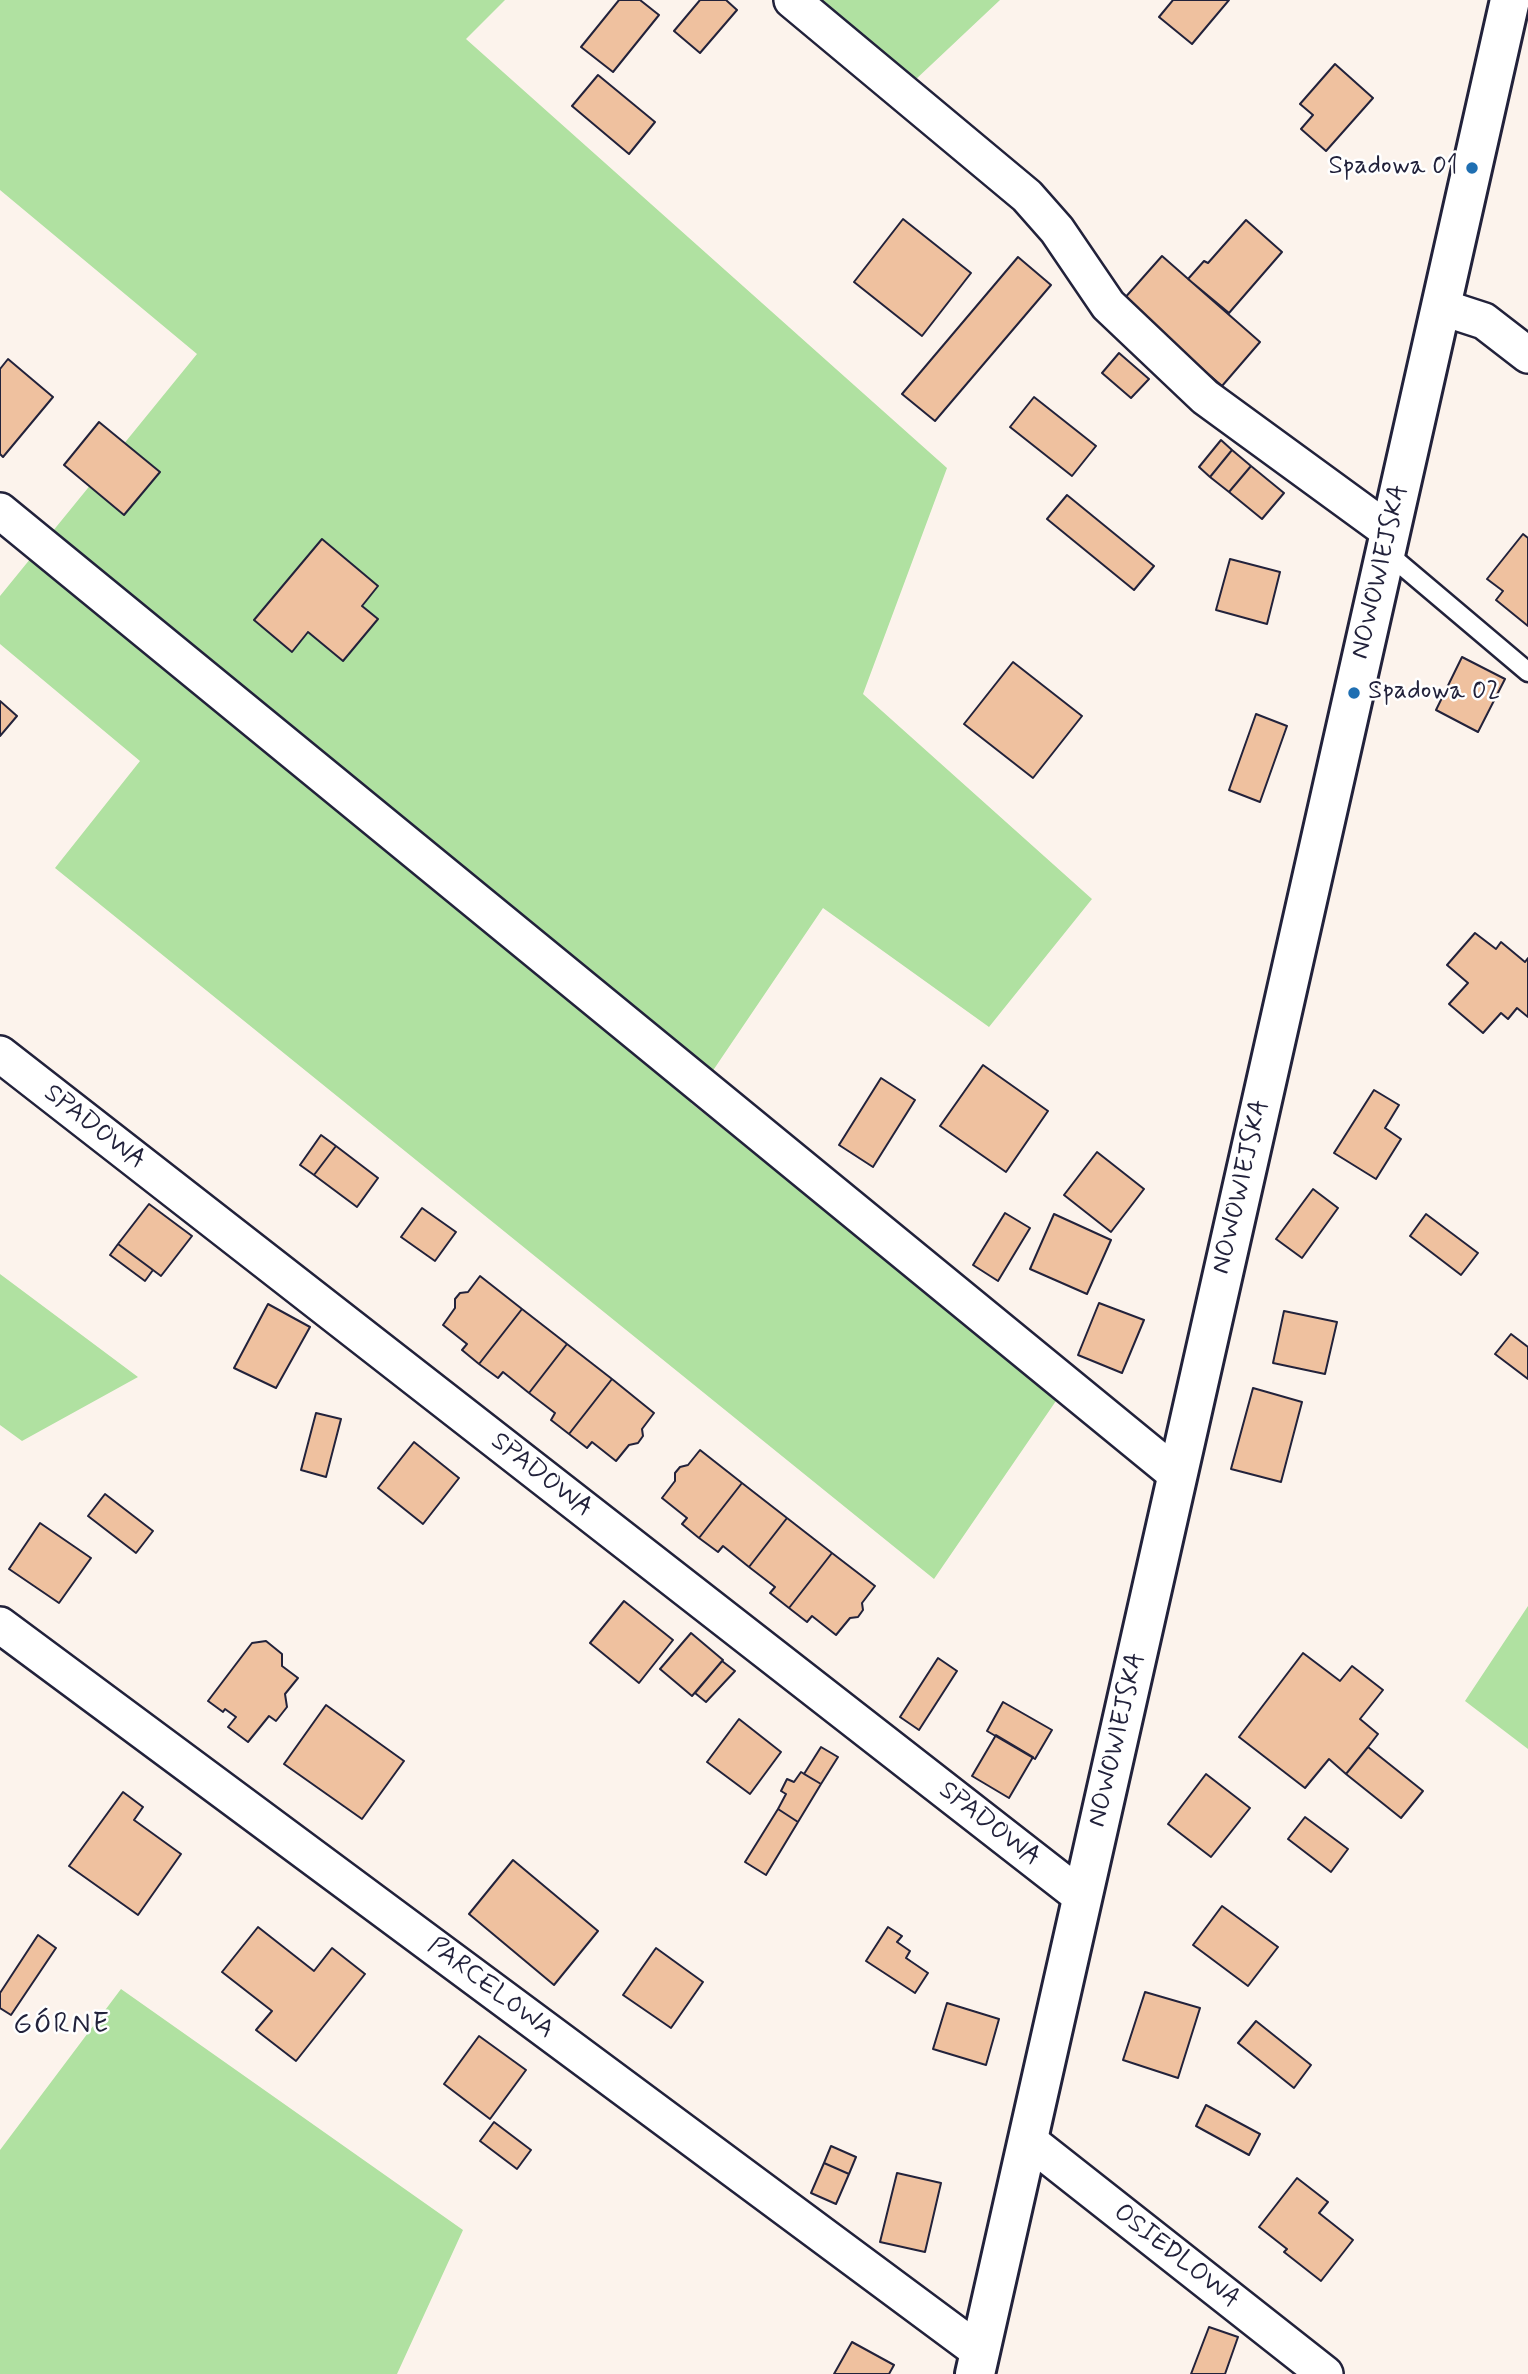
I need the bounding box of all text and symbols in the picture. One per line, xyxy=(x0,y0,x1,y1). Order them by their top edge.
place label: Spadowa 01 xyxy=(1328,152,1458,184)
marker: Spadowa 01 xyxy=(1464,160,1480,176)
street label: NOWOWIEJSKA xyxy=(1346,482,1416,662)
place label: Spadowa 02 xyxy=(1368,677,1500,709)
marker: Spadowa 02 xyxy=(1346,685,1362,701)
street label: SPADOWA xyxy=(37,1079,151,1177)
street label: NOWOWIEJSKA xyxy=(1207,1097,1277,1277)
street label: SPADOWA xyxy=(484,1427,598,1525)
street label: NOWOWIEJSKA xyxy=(1083,1650,1153,1830)
street label: SPADOWA xyxy=(932,1776,1046,1874)
street label: PARCELOWA xyxy=(421,1931,559,2047)
district label: GÓRNE xyxy=(14,2009,110,2043)
street label: OSIEDLOWA xyxy=(1107,2198,1245,2316)

